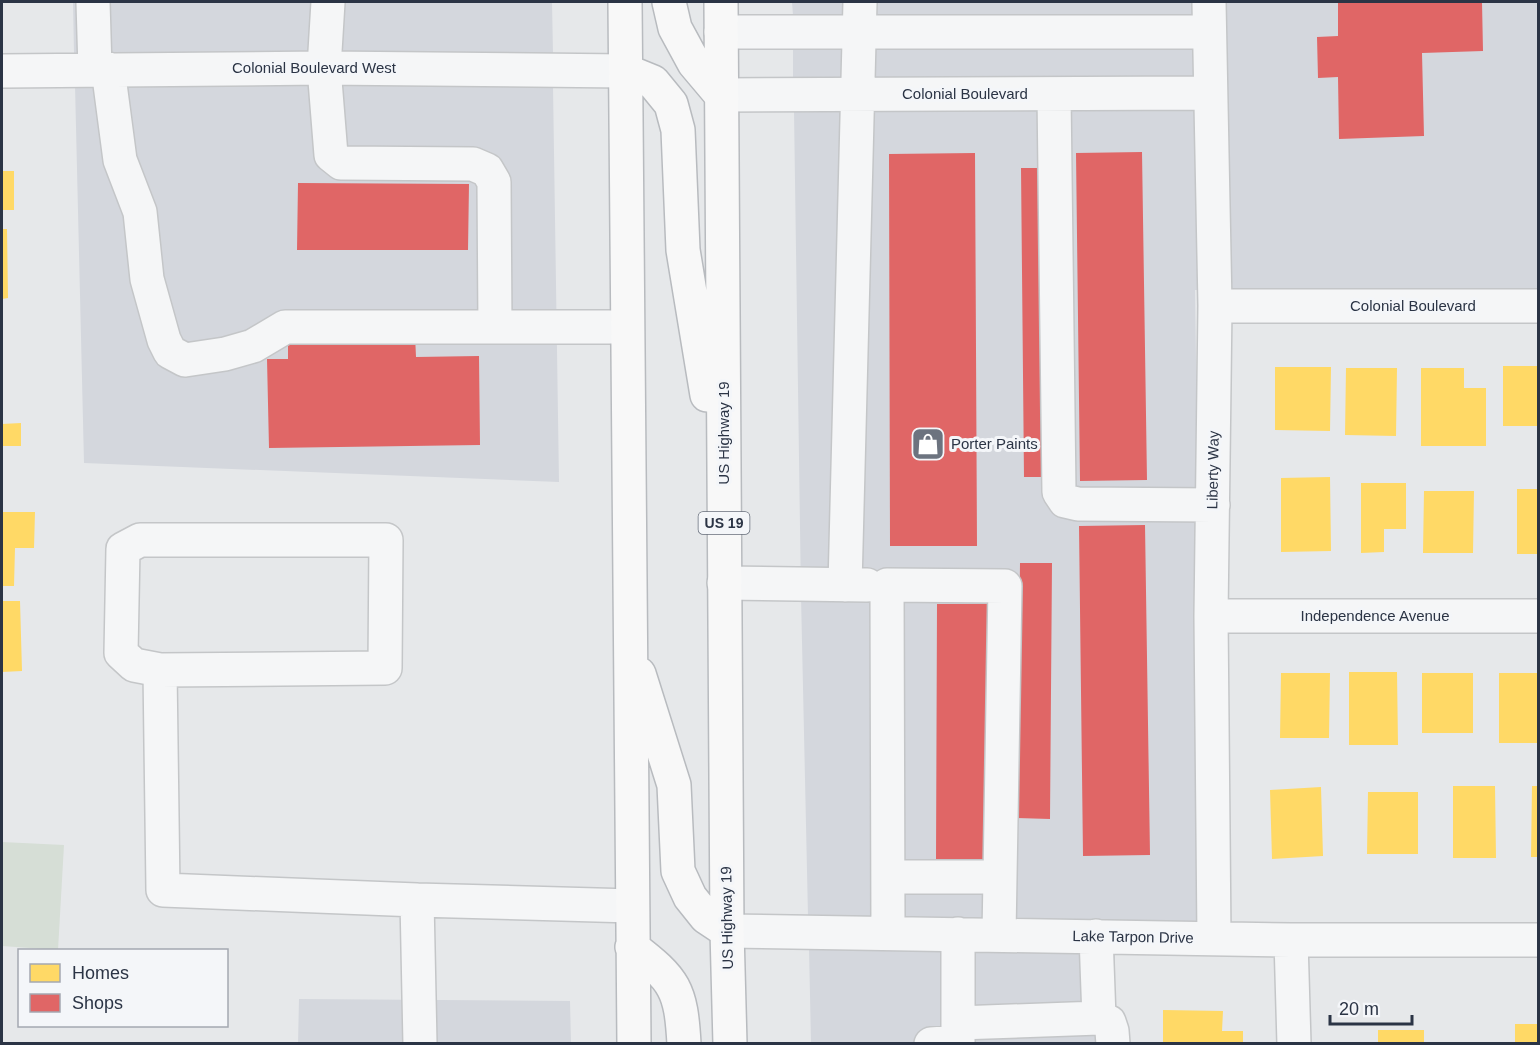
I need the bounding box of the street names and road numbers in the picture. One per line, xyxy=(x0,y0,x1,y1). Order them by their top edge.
street label: Colonial Boulevard West xyxy=(232,59,397,76)
street label: Colonial Boulevard xyxy=(902,85,1028,102)
street label: Colonial Boulevard xyxy=(1350,297,1476,314)
street label: US Highway 19 xyxy=(715,381,732,485)
street label: Liberty Way xyxy=(1203,430,1222,509)
road number: US 19 xyxy=(698,512,750,534)
street label: Independence Avenue xyxy=(1300,607,1450,624)
street label: US Highway 19 xyxy=(717,866,736,970)
street label: Lake Tarpon Drive xyxy=(1072,927,1194,946)

